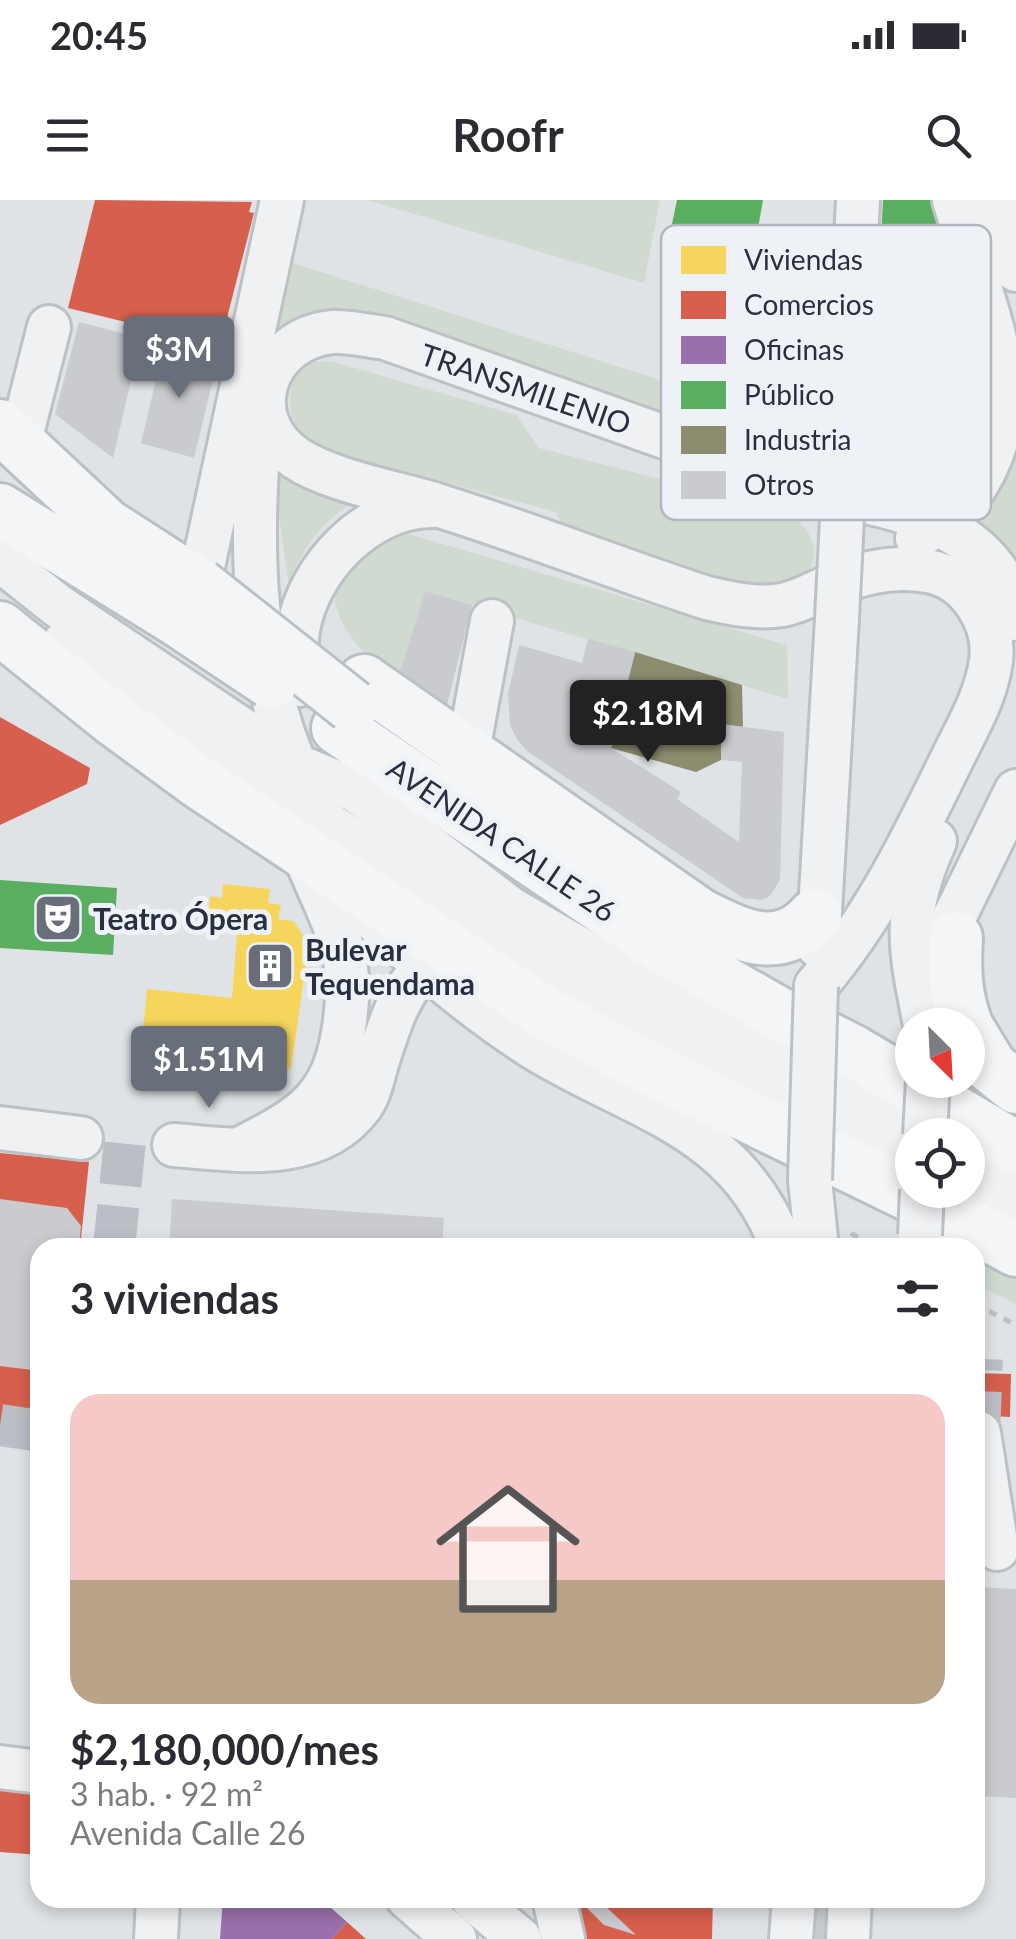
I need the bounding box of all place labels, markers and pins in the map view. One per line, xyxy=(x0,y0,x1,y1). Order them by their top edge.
pin: $3M xyxy=(131,316,227,401)
pin: $2.18M xyxy=(567,680,729,765)
theatre icon: Teatro Ópera xyxy=(32,892,84,944)
place label: Teatro Ópera xyxy=(93,900,268,936)
place label: Bulevar Tequendama xyxy=(305,931,475,1001)
building icon: Bulevar Tequendama xyxy=(244,940,296,992)
pin: $1.51M xyxy=(128,1026,290,1111)

